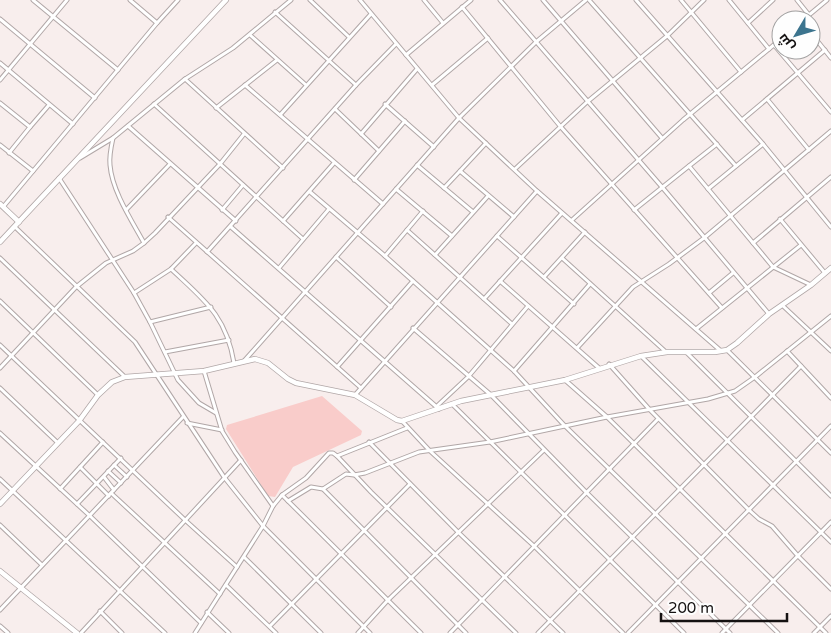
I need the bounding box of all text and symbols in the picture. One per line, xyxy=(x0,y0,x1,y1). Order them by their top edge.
north arrow xyxy=(771,10,821,60)
text: ش xyxy=(774,30,798,55)
scale bar xyxy=(661,590,787,622)
text: 200 m xyxy=(668,599,714,617)

